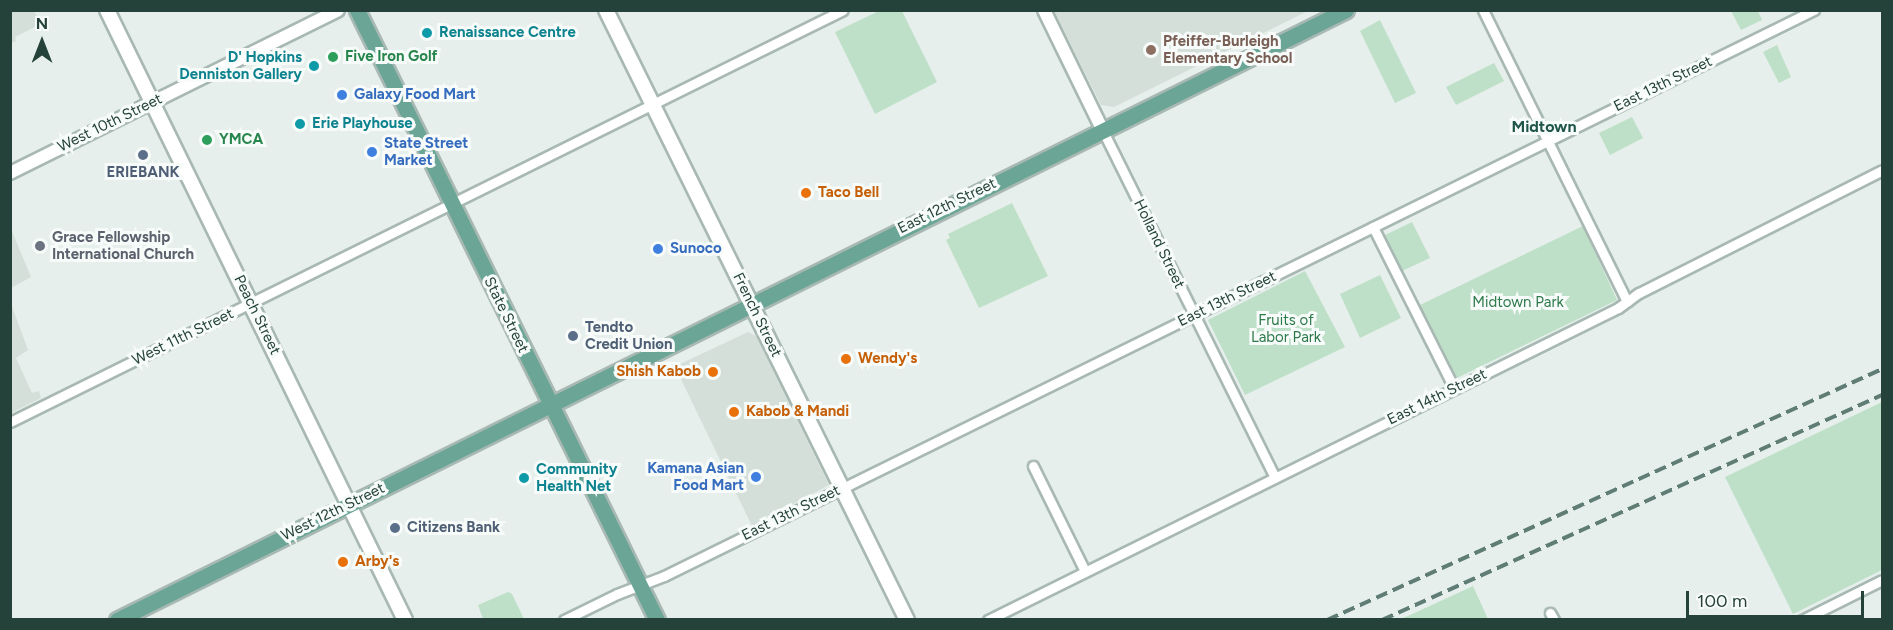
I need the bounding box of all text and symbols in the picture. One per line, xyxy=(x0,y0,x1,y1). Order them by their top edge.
north arrow xyxy=(12,12,72,72)
text: N xyxy=(36,14,48,33)
place label: Renaissance Centre xyxy=(439,24,576,42)
marker: Renaissance Centre xyxy=(420,26,434,40)
place label: Pfeiffer-Burleigh Elementary School xyxy=(1163,32,1292,67)
marker: Pfeiffer-Burleigh Elementary School xyxy=(1144,43,1158,57)
place label: D' Hopkins Denniston Gallery xyxy=(179,48,302,83)
place label: Five Iron Golf xyxy=(345,48,437,66)
marker: Five Iron Golf xyxy=(326,50,340,64)
street label: East 13th Street xyxy=(1611,52,1715,116)
marker: D' Hopkins Denniston Gallery xyxy=(307,59,321,73)
place label: Galaxy Food Mart xyxy=(354,86,476,104)
marker: Galaxy Food Mart xyxy=(335,88,349,102)
street label: West 10th Street xyxy=(55,90,165,156)
place label: Erie Playhouse xyxy=(312,115,413,133)
marker: Erie Playhouse xyxy=(293,117,307,131)
district label: Midtown xyxy=(1511,117,1577,137)
place label: YMCA xyxy=(219,131,263,149)
marker: YMCA xyxy=(200,133,214,147)
place label: State Street Market xyxy=(384,134,468,169)
marker: State Street Market xyxy=(365,145,379,159)
marker: ERIEBANK xyxy=(136,148,150,162)
place label: ERIEBANK xyxy=(106,164,180,182)
street label: East 12th Street xyxy=(895,174,999,238)
place label: Taco Bell xyxy=(818,184,879,202)
marker: Taco Bell xyxy=(799,186,813,200)
street label: Holland Street xyxy=(1130,196,1188,292)
place label: Grace Fellowship International Church xyxy=(52,228,194,263)
marker: Grace Fellowship International Church xyxy=(33,239,47,253)
place label: Sunoco xyxy=(670,240,722,258)
marker: Sunoco xyxy=(651,242,665,256)
street label: East 13th Street xyxy=(1175,267,1279,331)
street label: French Street xyxy=(729,270,785,360)
street label: Peach Street xyxy=(230,272,284,358)
street label: State Street xyxy=(480,274,532,356)
park label: Midtown Park xyxy=(1472,294,1564,312)
street label: West 11th Street xyxy=(129,305,237,369)
park label: Fruits of Labor Park xyxy=(1251,311,1321,346)
place label: Tendto Credit Union xyxy=(585,318,673,353)
marker: Tendto Credit Union xyxy=(566,329,580,343)
place label: Wendy's xyxy=(858,350,917,368)
marker: Wendy's xyxy=(839,352,853,366)
place label: Shish Kabob xyxy=(616,363,701,381)
marker: Shish Kabob xyxy=(706,365,720,379)
street label: East 14th Street xyxy=(1384,365,1490,429)
place label: Kabob & Mandi xyxy=(746,403,849,421)
marker: Kabob & Mandi xyxy=(727,405,741,419)
place label: Kamana Asian Food Mart xyxy=(647,459,744,494)
place label: Community Health Net xyxy=(536,460,617,495)
marker: Kamana Asian Food Mart xyxy=(749,470,763,484)
marker: Community Health Net xyxy=(517,471,531,485)
street label: West 12th Street xyxy=(278,479,388,545)
street label: East 13th Street xyxy=(739,481,843,545)
place label: Citizens Bank xyxy=(407,519,500,537)
marker: Citizens Bank xyxy=(388,521,402,535)
place label: Arby's xyxy=(355,553,399,571)
marker: Arby's xyxy=(336,555,350,569)
scale bar xyxy=(1689,579,1868,617)
text: 100 m xyxy=(1697,590,1747,612)

